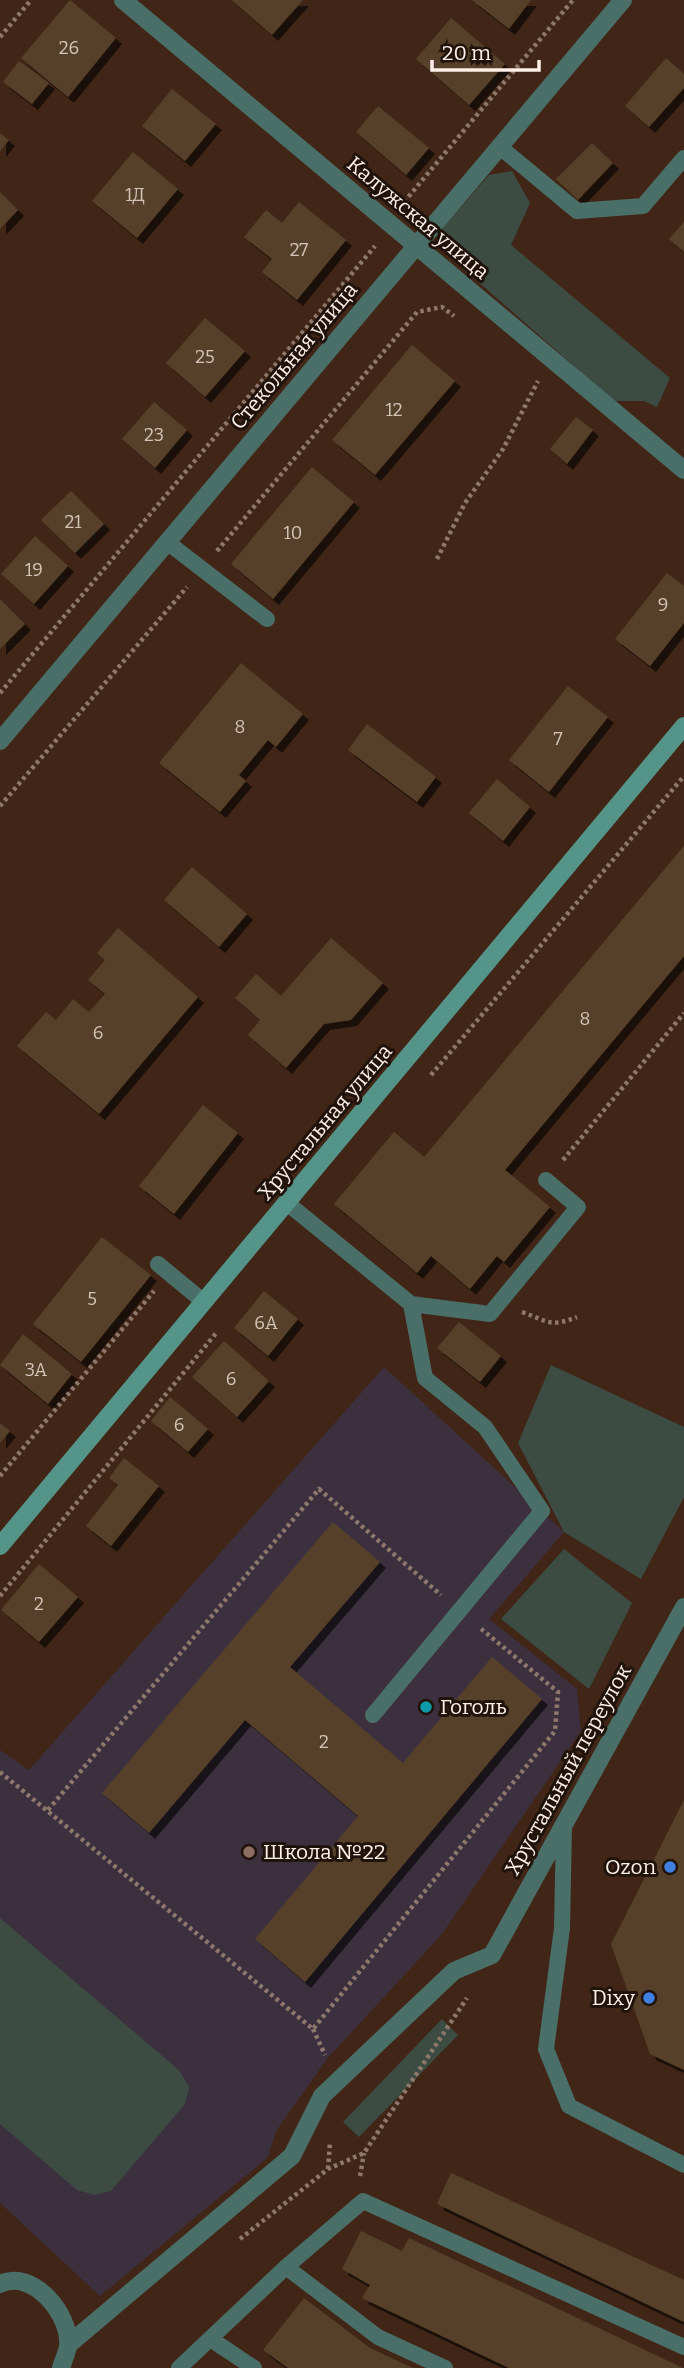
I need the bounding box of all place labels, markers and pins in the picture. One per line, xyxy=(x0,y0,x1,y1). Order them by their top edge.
place label: Гоголь xyxy=(440,1694,507,1720)
marker: Гоголь xyxy=(418,1699,434,1715)
place label: Школа №22 xyxy=(263,1839,385,1865)
marker: Школа №22 xyxy=(241,1844,257,1860)
place label: Ozon xyxy=(605,1854,656,1880)
marker: Ozon xyxy=(662,1859,678,1875)
place label: Dixy xyxy=(592,1985,636,2011)
marker: Dixy xyxy=(641,1990,657,2006)

